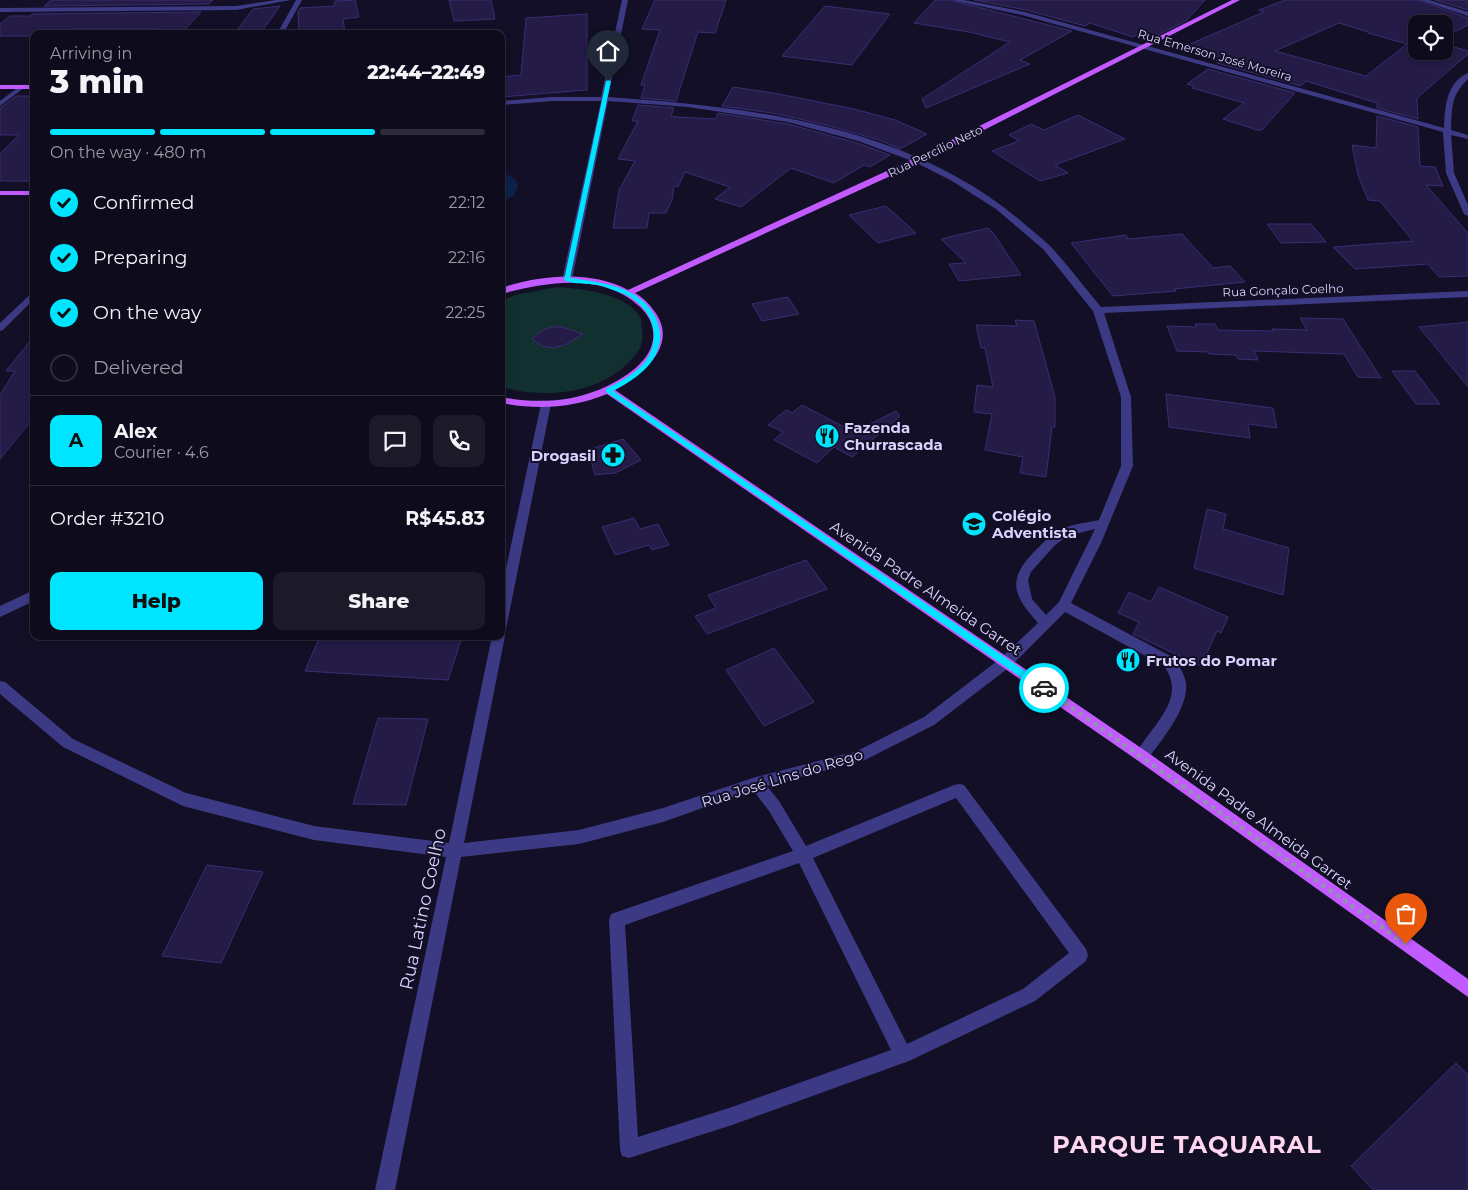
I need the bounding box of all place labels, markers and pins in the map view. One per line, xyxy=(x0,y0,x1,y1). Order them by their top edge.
pin xyxy=(587,30,629,81)
place label: Fazenda Churrascada xyxy=(844,418,943,454)
restaurant icon: Fazenda Churrascada xyxy=(814,423,840,449)
pharmacy icon: Drogasil xyxy=(600,442,626,468)
place label: Drogasil xyxy=(531,446,596,465)
place label: Colégio Adventista xyxy=(991,506,1077,542)
school or university icon: Colégio Adventista xyxy=(961,511,987,537)
restaurant icon: Frutos do Pomar xyxy=(1115,647,1141,673)
place label: Frutos do Pomar xyxy=(1146,651,1278,670)
pin xyxy=(1385,893,1427,944)

